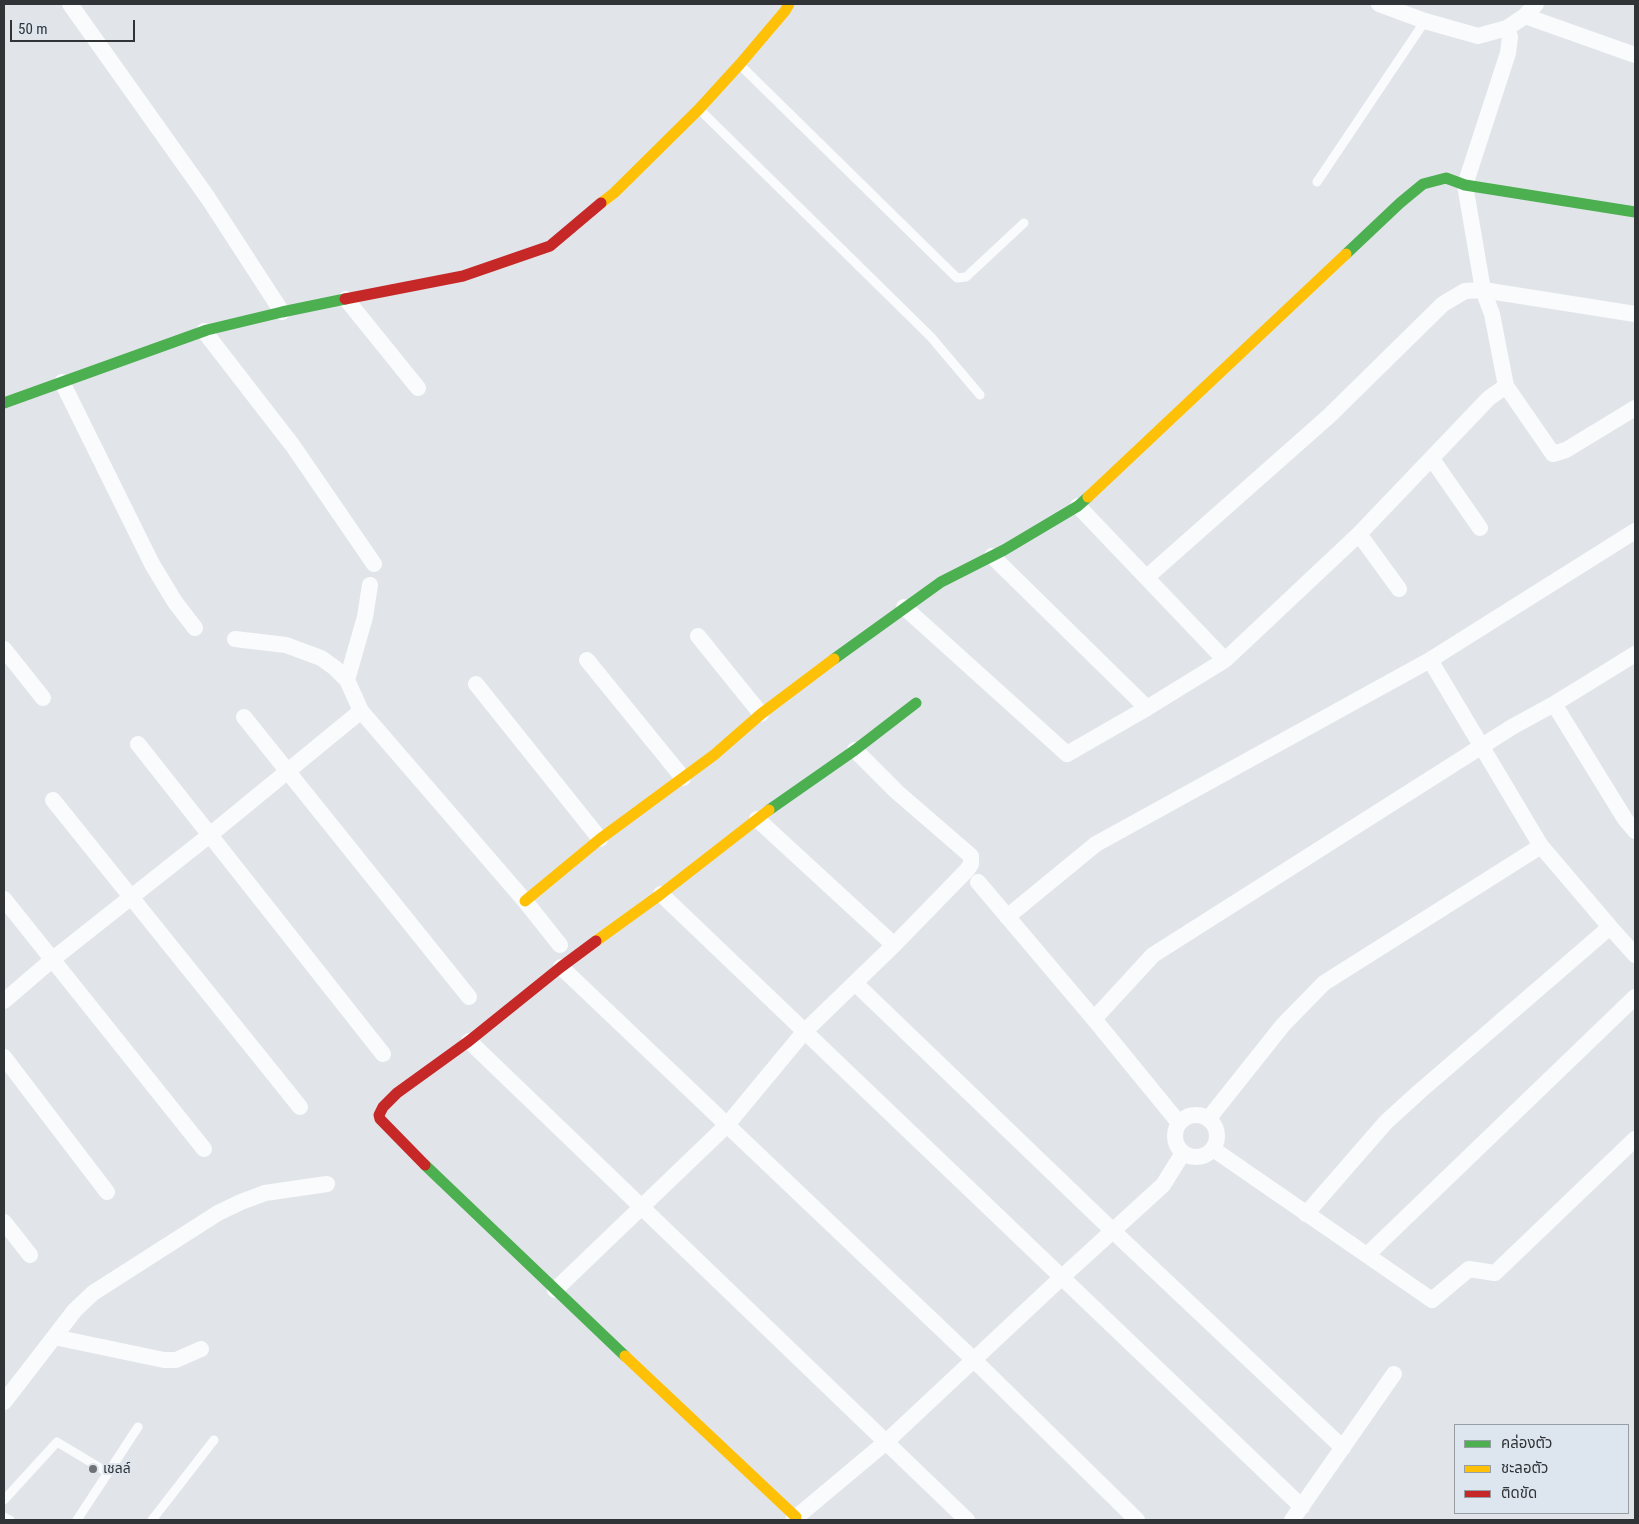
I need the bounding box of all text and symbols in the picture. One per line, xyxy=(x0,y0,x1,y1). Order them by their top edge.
scale bar xyxy=(12,10,138,42)
text: 50 m xyxy=(18,20,48,38)
legend xyxy=(1454,1424,1629,1514)
text: คล่องตัว xyxy=(1501,1434,1552,1452)
text: ชะลอตัว xyxy=(1501,1459,1548,1477)
place label: เชลล์ xyxy=(103,1461,131,1477)
marker: เชลล์ xyxy=(87,1463,99,1475)
text: ติดขัด xyxy=(1501,1484,1537,1502)

